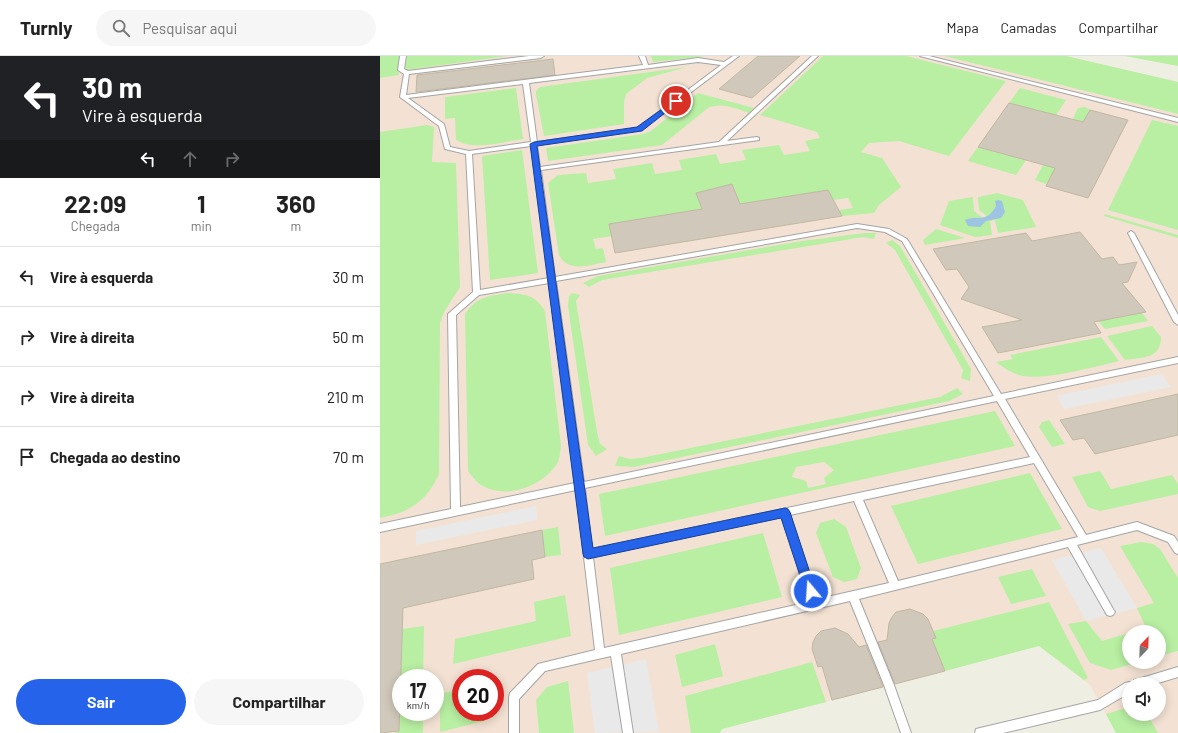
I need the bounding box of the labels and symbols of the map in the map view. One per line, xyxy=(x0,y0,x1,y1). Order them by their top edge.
pin xyxy=(659,84,693,118)
position arrow xyxy=(790,570,832,612)
north arrow xyxy=(1122,625,1166,669)
speed limit sign: 20 xyxy=(452,669,504,721)

